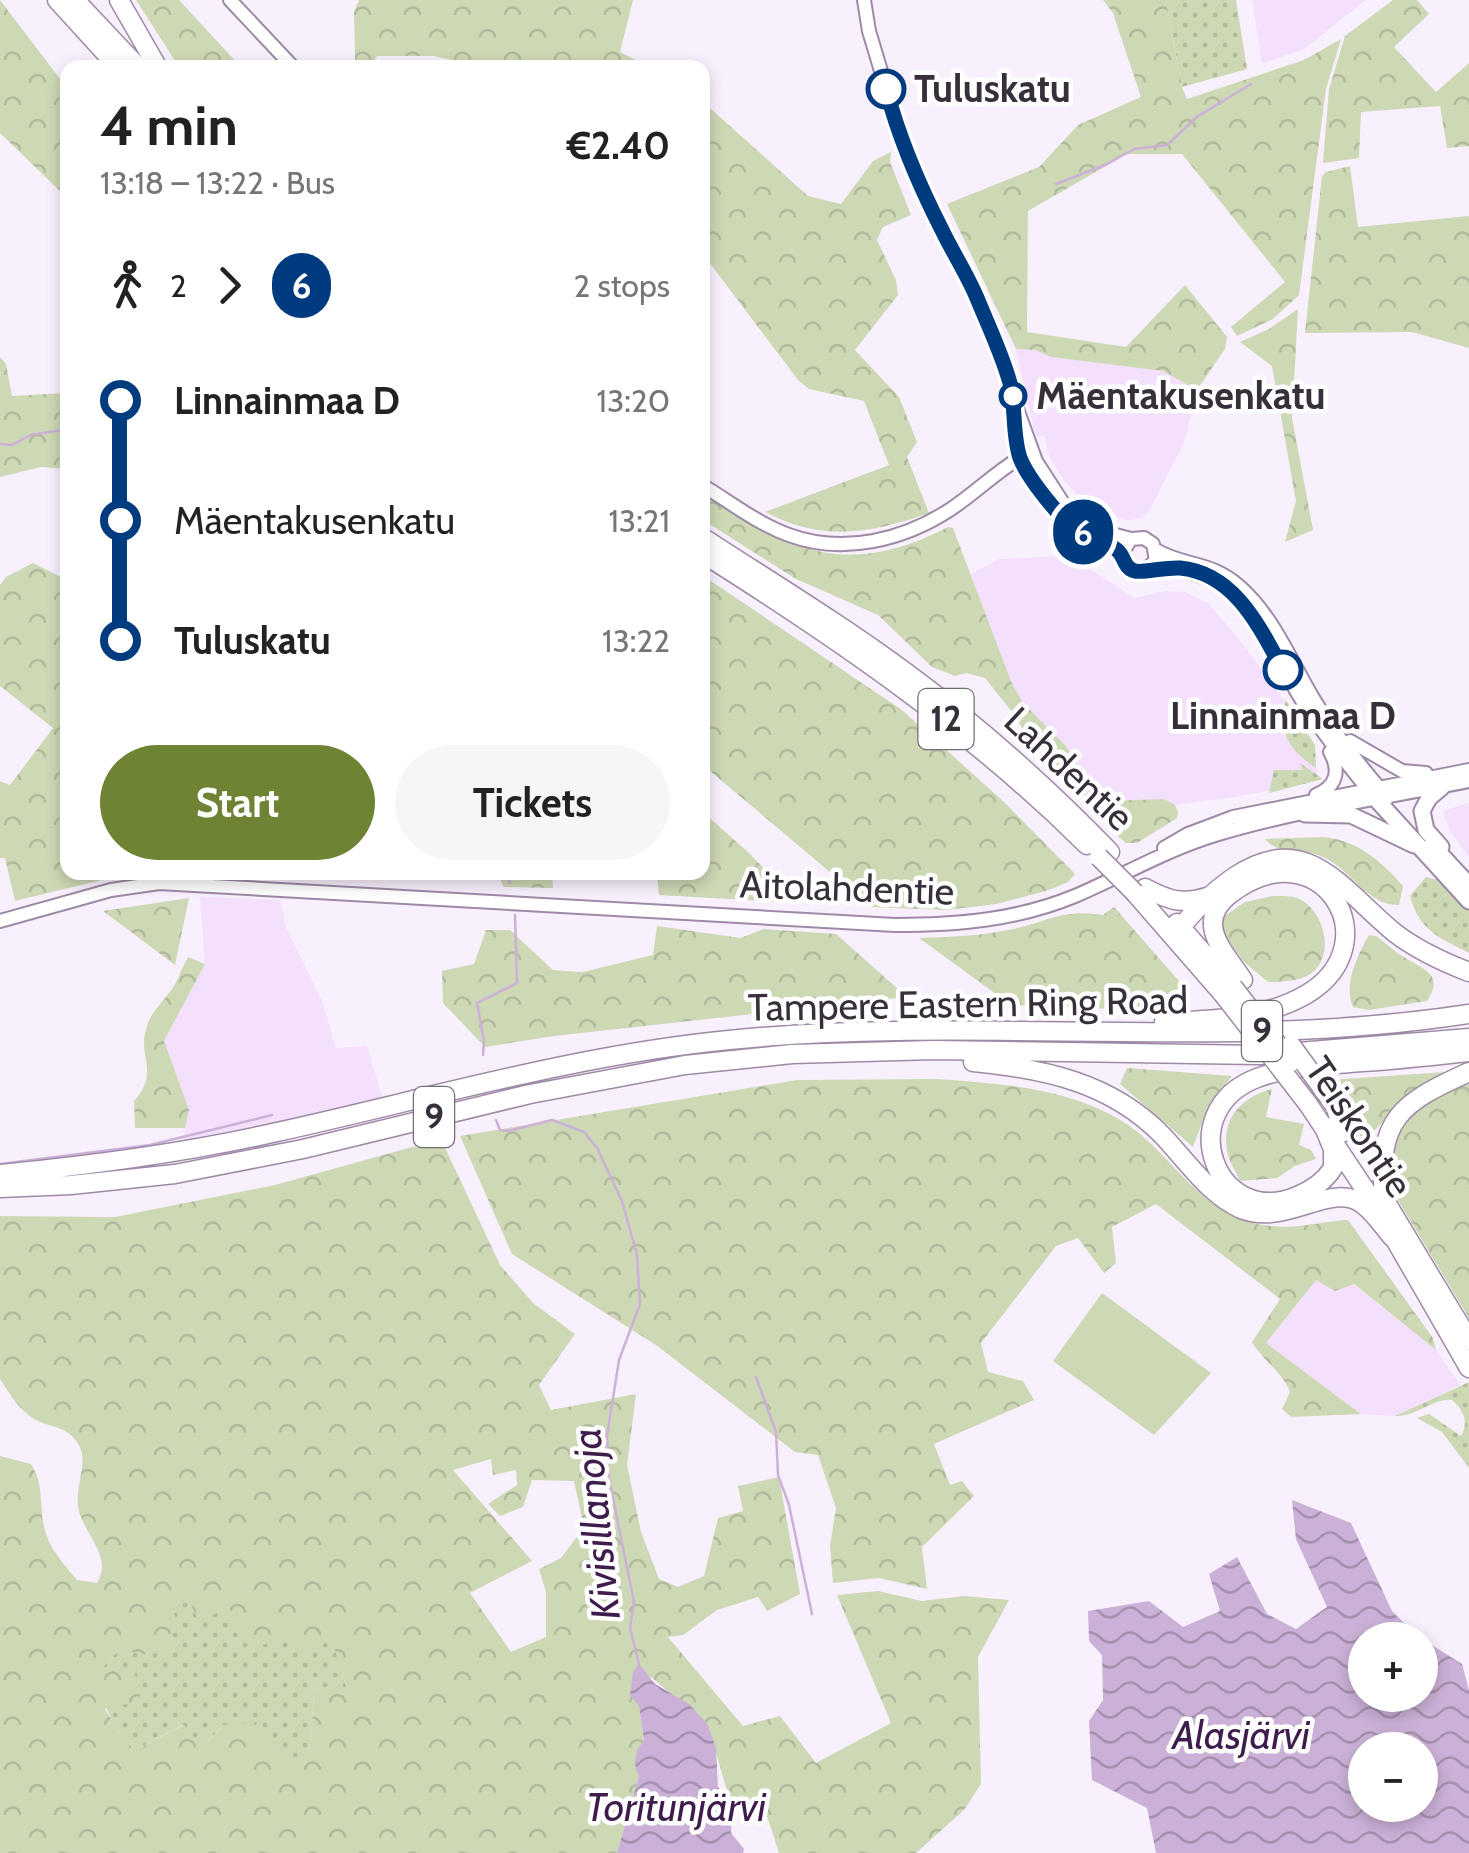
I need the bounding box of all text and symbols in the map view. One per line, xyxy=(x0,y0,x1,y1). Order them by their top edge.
place label: Tuluskatu xyxy=(914,65,1071,112)
marker: Tuluskatu xyxy=(867,70,905,108)
text: 4 min xyxy=(100,92,238,159)
text: €2.40 xyxy=(567,122,670,169)
text: 13:18 – 13:22 · Bus xyxy=(100,163,335,202)
icon: walk xyxy=(100,258,155,313)
icon: forward xyxy=(202,258,257,313)
text: 6 xyxy=(292,264,311,307)
text: 2 xyxy=(170,266,187,305)
text: 2 stops xyxy=(573,266,670,305)
place label: Mäentakusenkatu xyxy=(1036,372,1326,419)
text: Linnainmaa D xyxy=(174,377,400,424)
text: 13:20 xyxy=(596,381,670,420)
marker: Mäentakusenkatu xyxy=(1000,383,1026,409)
text: Mäentakusenkatu xyxy=(174,497,455,544)
line badge: 6 xyxy=(1050,500,1116,564)
text: 13:21 xyxy=(608,501,670,540)
text: 6 xyxy=(1073,511,1093,554)
text: Tuluskatu xyxy=(174,617,331,664)
text: 13:22 xyxy=(602,621,670,660)
marker: Linnainmaa D xyxy=(1264,651,1302,689)
road number: 12 xyxy=(918,689,974,749)
place label: Linnainmaa D xyxy=(1170,692,1396,739)
street label: Lahdentie xyxy=(995,697,1144,840)
button: Start xyxy=(100,745,375,860)
button: Tickets xyxy=(395,745,670,860)
street label: Aitolahdentie xyxy=(739,860,955,915)
street label: Tampere Eastern Ring Road xyxy=(747,976,1189,1031)
road number: 9 xyxy=(1242,1001,1282,1061)
street label: Teiskontie xyxy=(1296,1048,1423,1206)
road number: 9 xyxy=(414,1087,454,1147)
water label: Kivisillanoja xyxy=(561,1426,630,1622)
map controls xyxy=(1348,1622,1438,1822)
button: + xyxy=(1348,1622,1438,1712)
water label: Alasjärvi xyxy=(1170,1710,1310,1759)
button: − xyxy=(1348,1732,1438,1822)
water label: Toritunjärvi xyxy=(586,1782,767,1831)

